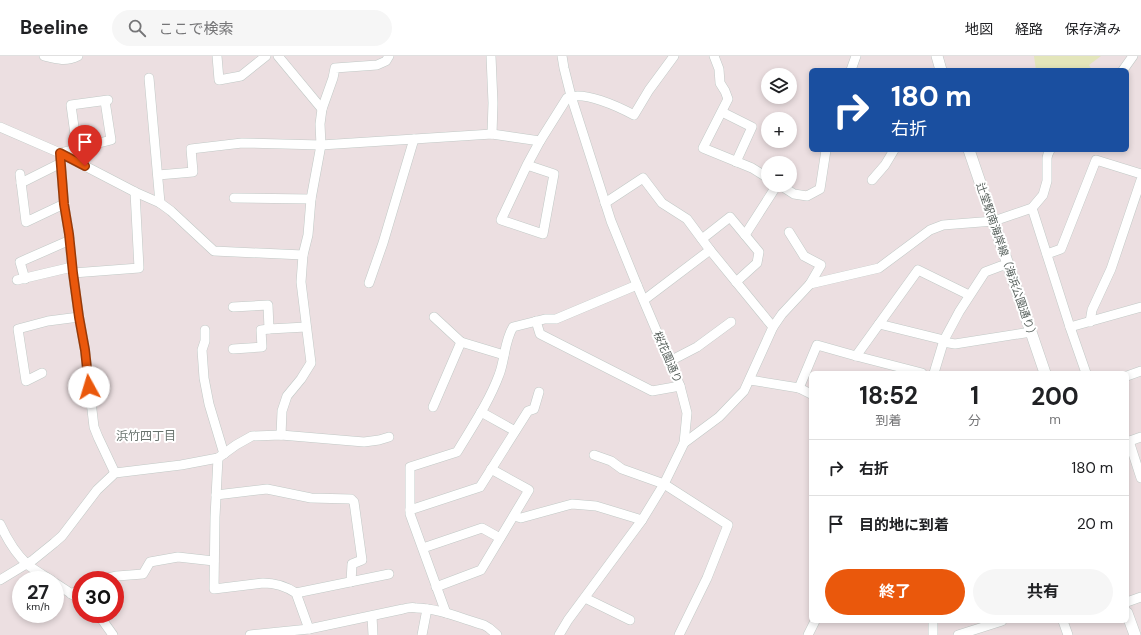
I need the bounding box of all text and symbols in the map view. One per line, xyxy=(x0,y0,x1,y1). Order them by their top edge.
search box xyxy=(112,10,392,46)
text: Beeline xyxy=(20,15,88,40)
icon: search xyxy=(126,17,148,39)
text: ここで検索 xyxy=(158,19,233,39)
text: 地図 xyxy=(965,20,993,38)
text: 経路 xyxy=(1015,20,1043,38)
text: 保存済み xyxy=(1065,20,1121,38)
map controls xyxy=(761,68,797,192)
button: layers xyxy=(761,68,797,104)
text: 180 m xyxy=(891,78,972,115)
icon: right xyxy=(825,84,877,136)
button: + xyxy=(761,112,797,148)
text: 右折 xyxy=(891,117,927,141)
pin xyxy=(68,125,102,166)
icon: arrive xyxy=(74,131,96,153)
button: − xyxy=(761,156,797,192)
street label: 辻堂駅南海岸線（海浜公園通り） xyxy=(974,181,1040,341)
street label: 桜花園通り xyxy=(651,329,685,385)
position arrow xyxy=(68,366,110,408)
text: 18:52 xyxy=(859,380,918,411)
text: 1 xyxy=(970,380,979,411)
text: 200 xyxy=(1031,381,1079,412)
text: m xyxy=(1049,411,1061,428)
text: 到着 xyxy=(876,412,902,429)
text: 分 xyxy=(968,412,981,429)
district label: 浜竹四丁目 xyxy=(116,428,176,444)
icon: right xyxy=(825,457,847,479)
text: 180 m xyxy=(1072,458,1113,478)
text: 右折 xyxy=(859,459,889,479)
icon: arrive xyxy=(825,513,847,535)
text: 20 m xyxy=(1077,514,1113,534)
text: 目的地に到着 xyxy=(859,515,949,535)
button: 終了 xyxy=(825,569,965,615)
button: 共有 xyxy=(973,569,1113,615)
speed limit sign: 30 xyxy=(72,571,124,623)
text: 27 xyxy=(27,579,49,605)
text: km/h xyxy=(26,600,50,613)

